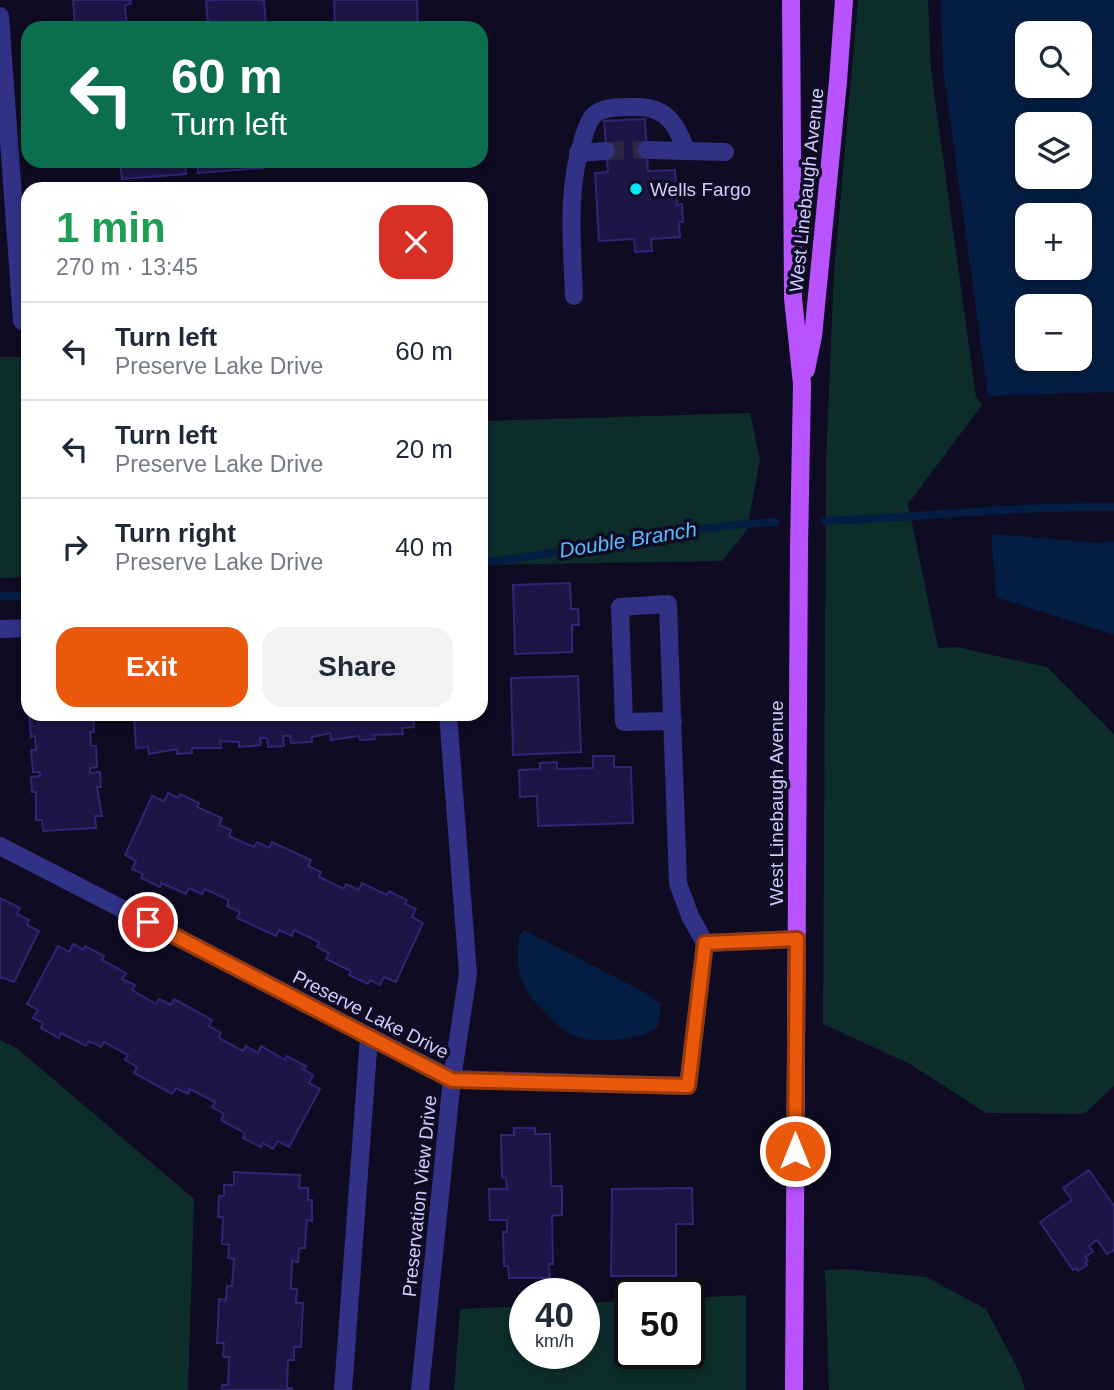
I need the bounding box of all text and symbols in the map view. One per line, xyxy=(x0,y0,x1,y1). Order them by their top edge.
map controls xyxy=(1015,21,1092,371)
button: search xyxy=(1015,21,1092,98)
icon: left xyxy=(56,49,147,140)
text: 60 m xyxy=(171,49,283,103)
street label: West Linebaugh Avenue xyxy=(785,87,828,293)
text: Turn left xyxy=(171,106,287,142)
button: layers xyxy=(1015,112,1092,189)
place label: Wells Fargo xyxy=(650,179,751,200)
marker: Wells Fargo xyxy=(628,181,644,197)
button: + xyxy=(1015,203,1092,280)
text: 1 min xyxy=(56,204,166,251)
button: close xyxy=(379,205,453,279)
text: 270 m · 13:45 xyxy=(56,254,198,280)
button: − xyxy=(1015,294,1092,371)
text: Turn left xyxy=(115,322,217,352)
icon: left xyxy=(56,332,94,370)
text: 60 m xyxy=(395,336,453,366)
text: Preserve Lake Drive xyxy=(115,353,323,379)
text: Turn left xyxy=(115,420,217,450)
icon: left xyxy=(56,430,94,468)
text: 20 m xyxy=(395,434,453,464)
text: Preserve Lake Drive xyxy=(115,451,323,477)
water label: Double Branch xyxy=(558,517,698,562)
text: Turn right xyxy=(115,518,236,548)
icon: right xyxy=(56,528,94,566)
text: 40 m xyxy=(395,532,453,562)
text: Preserve Lake Drive xyxy=(115,549,323,575)
button: Exit xyxy=(56,627,248,707)
button: Share xyxy=(262,627,453,707)
street label: West Linebaugh Avenue xyxy=(766,700,787,906)
pin xyxy=(118,892,178,952)
icon: arrive xyxy=(129,903,167,941)
street label: Preserve Lake Drive xyxy=(289,966,452,1063)
street label: Preservation View Drive xyxy=(398,1094,441,1298)
position arrow xyxy=(758,1114,832,1188)
speed limit sign: 50 xyxy=(614,1278,705,1369)
text: 40 xyxy=(535,1295,574,1334)
text: km/h xyxy=(535,1331,574,1351)

